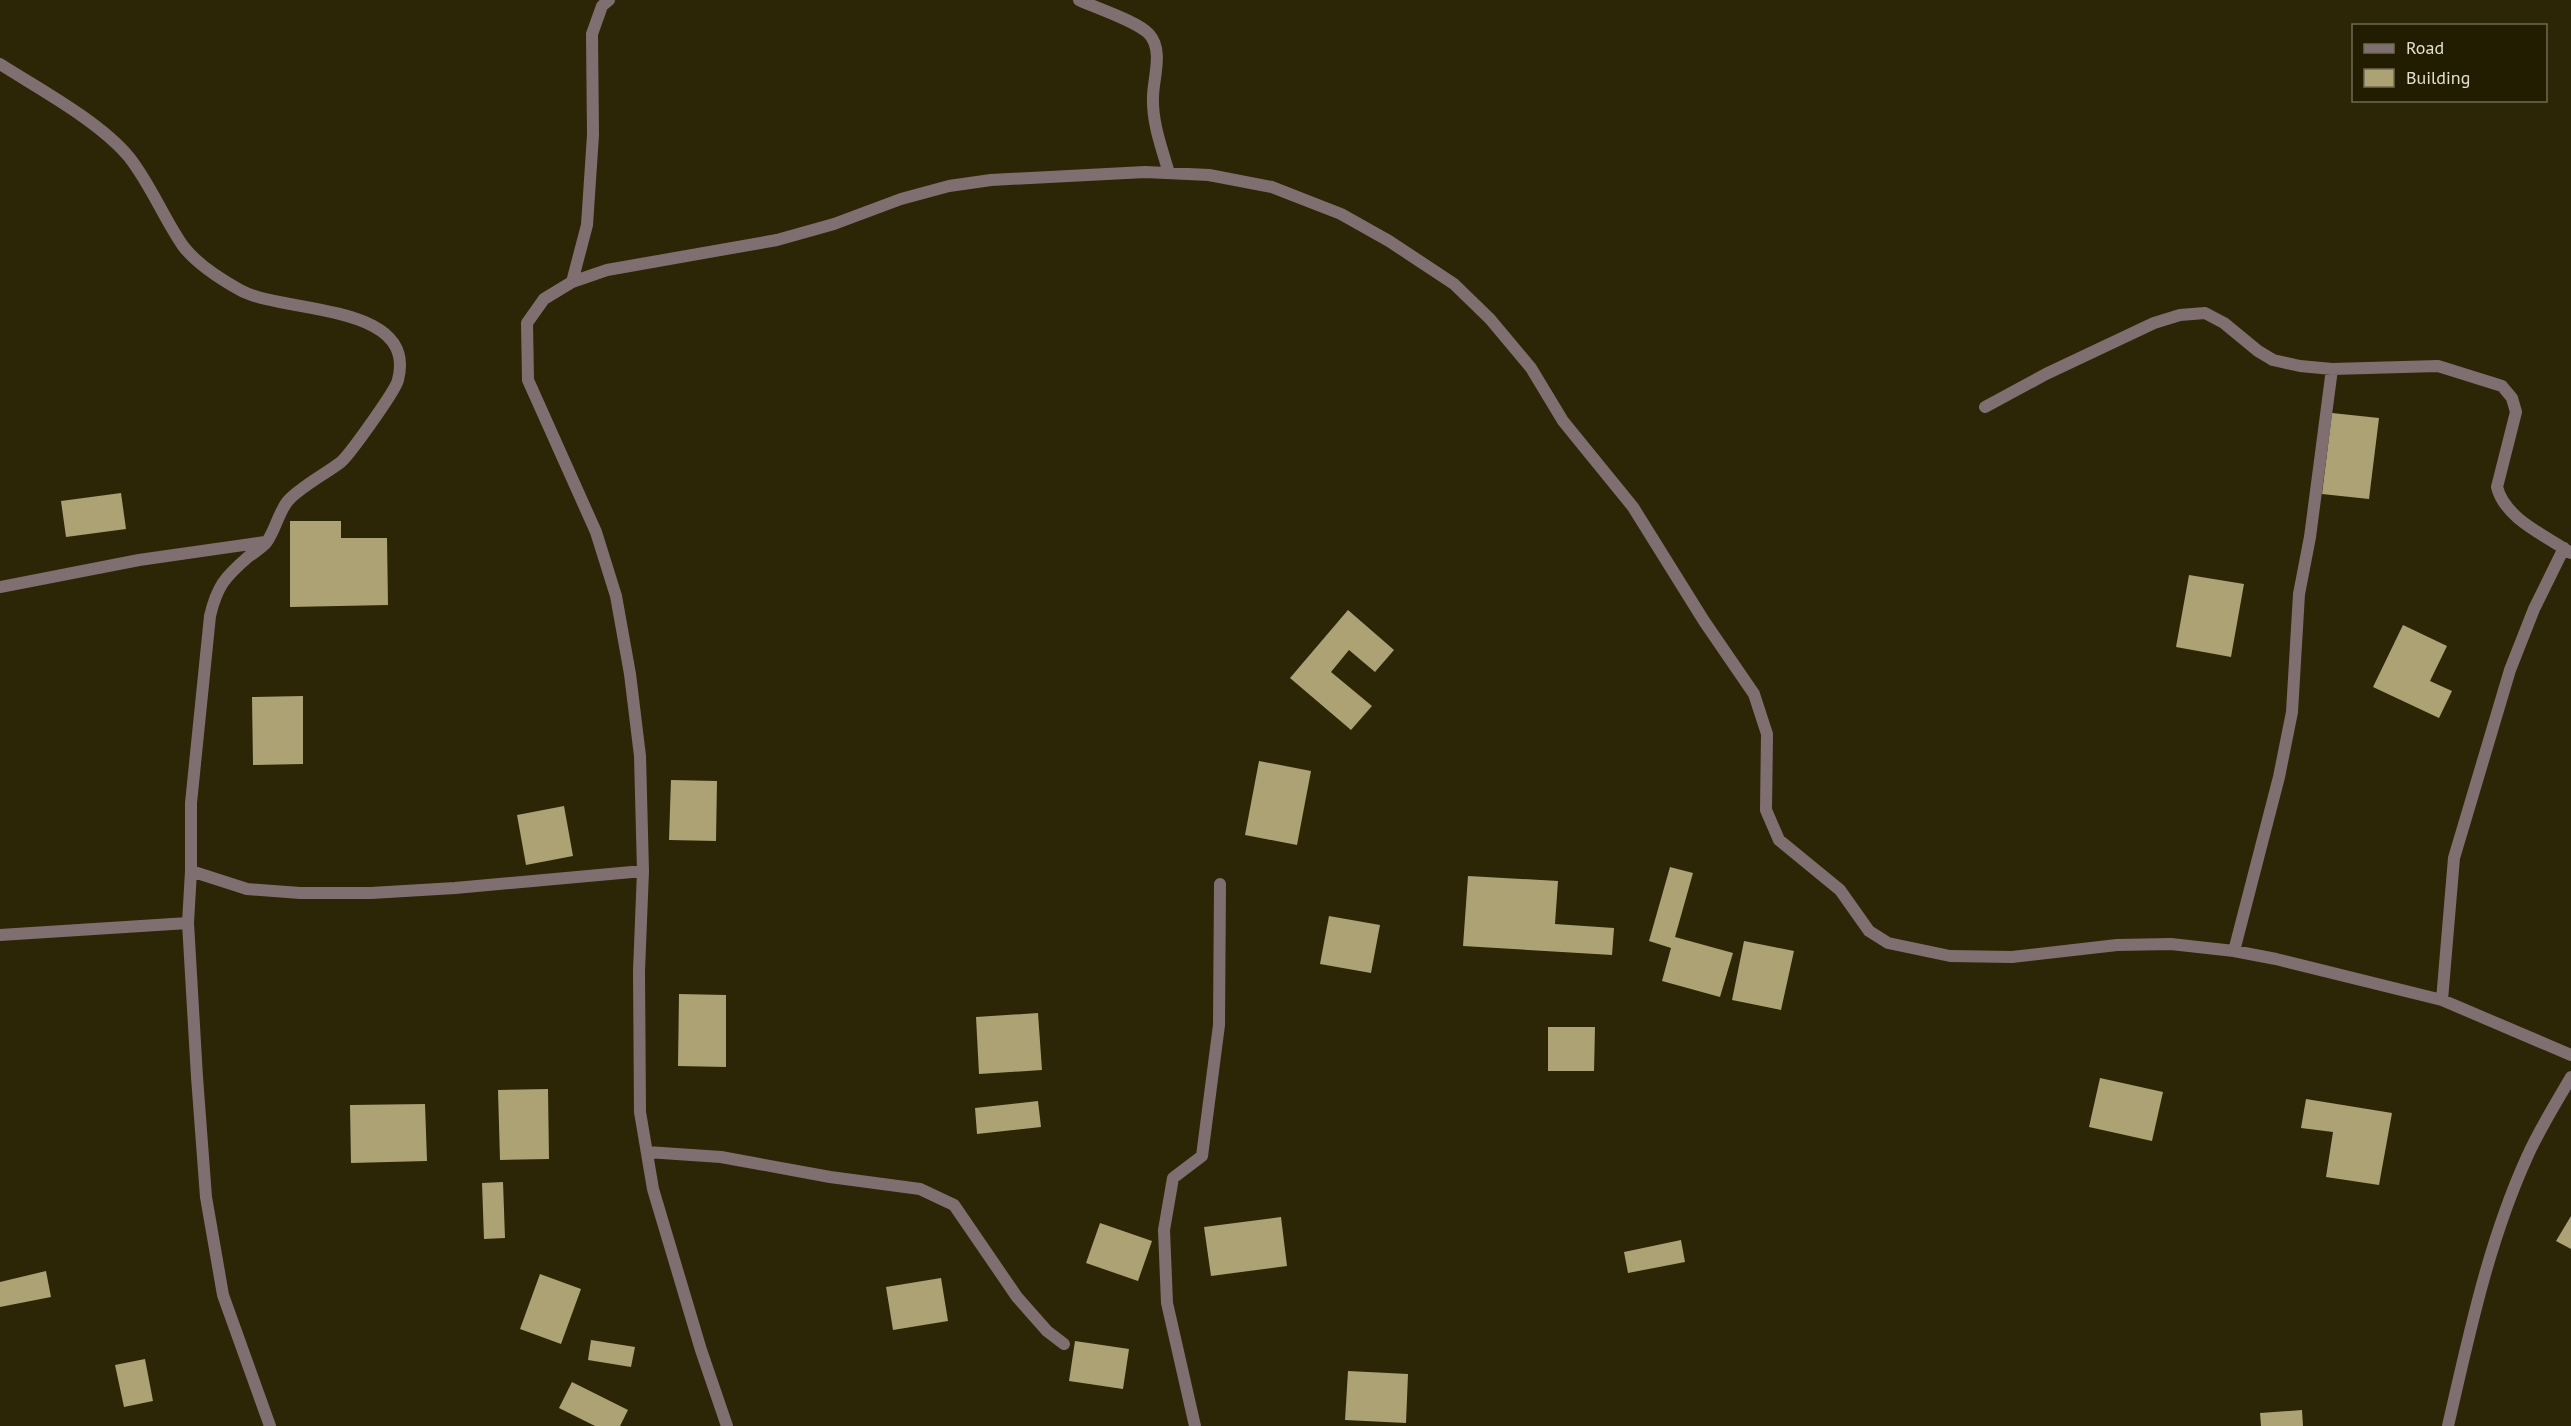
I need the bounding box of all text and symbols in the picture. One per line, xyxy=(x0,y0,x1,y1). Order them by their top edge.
legend xyxy=(2352,24,2547,102)
text: Road xyxy=(2406,36,2444,59)
text: Building xyxy=(2406,66,2470,89)

